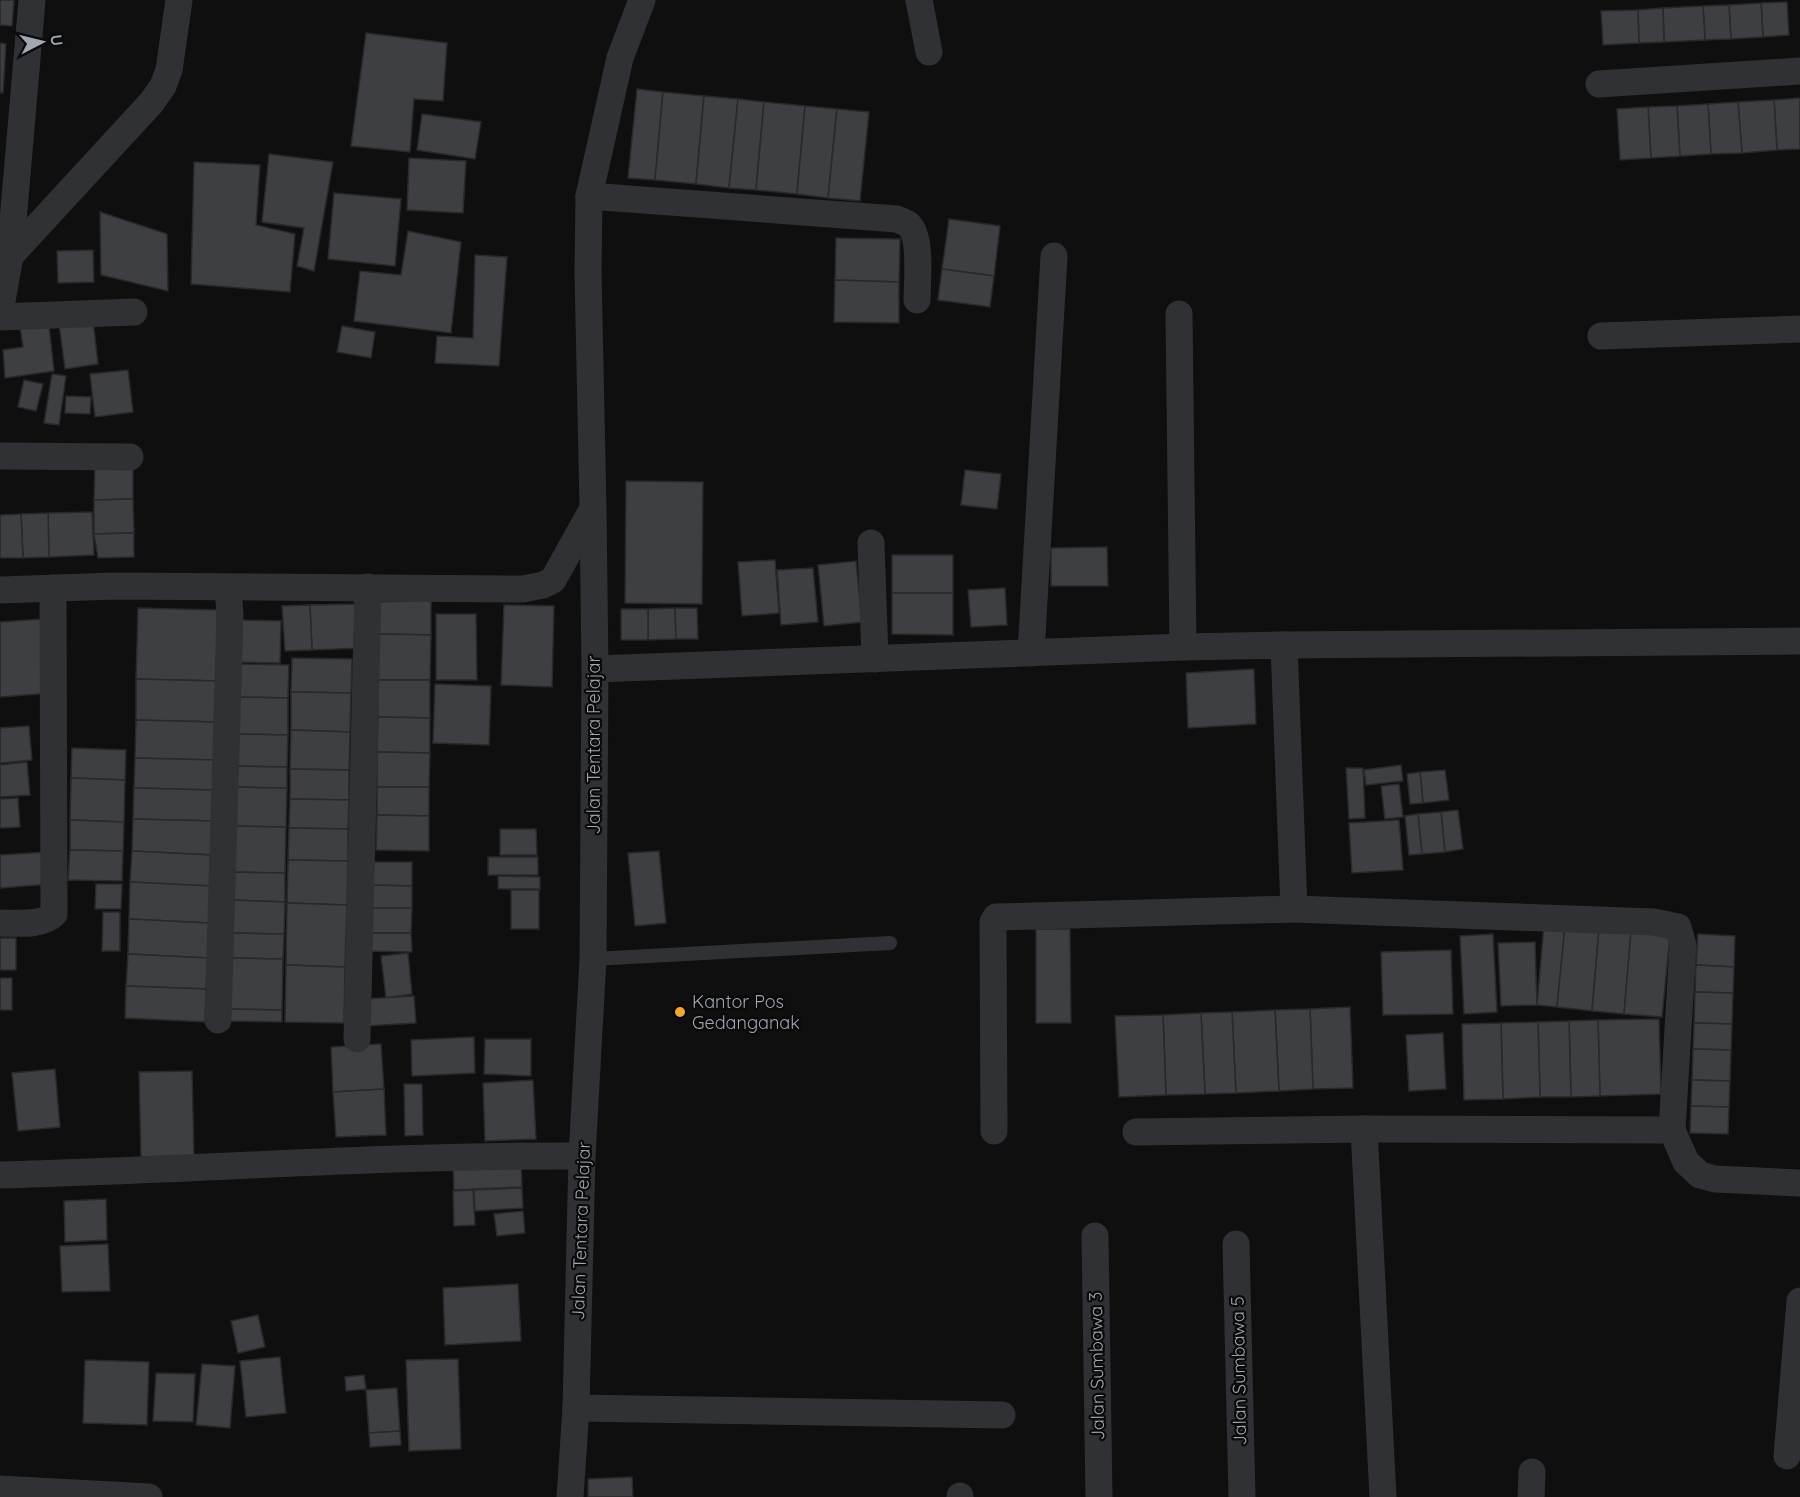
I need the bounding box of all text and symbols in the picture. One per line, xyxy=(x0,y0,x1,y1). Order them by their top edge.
north arrow xyxy=(12,12,72,72)
text: U xyxy=(46,33,68,47)
street label: Jalan Tentara Pelajar xyxy=(582,656,605,834)
place label: Kantor Pos Gedanganak xyxy=(692,990,800,1034)
marker: Kantor Pos Gedanganak xyxy=(673,1005,687,1019)
street label: Jalan Tentara Pelajar xyxy=(566,1141,595,1321)
street label: Jalan Sumbawa 3 xyxy=(1084,1291,1109,1441)
street label: Jalan Sumbawa 5 xyxy=(1226,1296,1251,1446)

